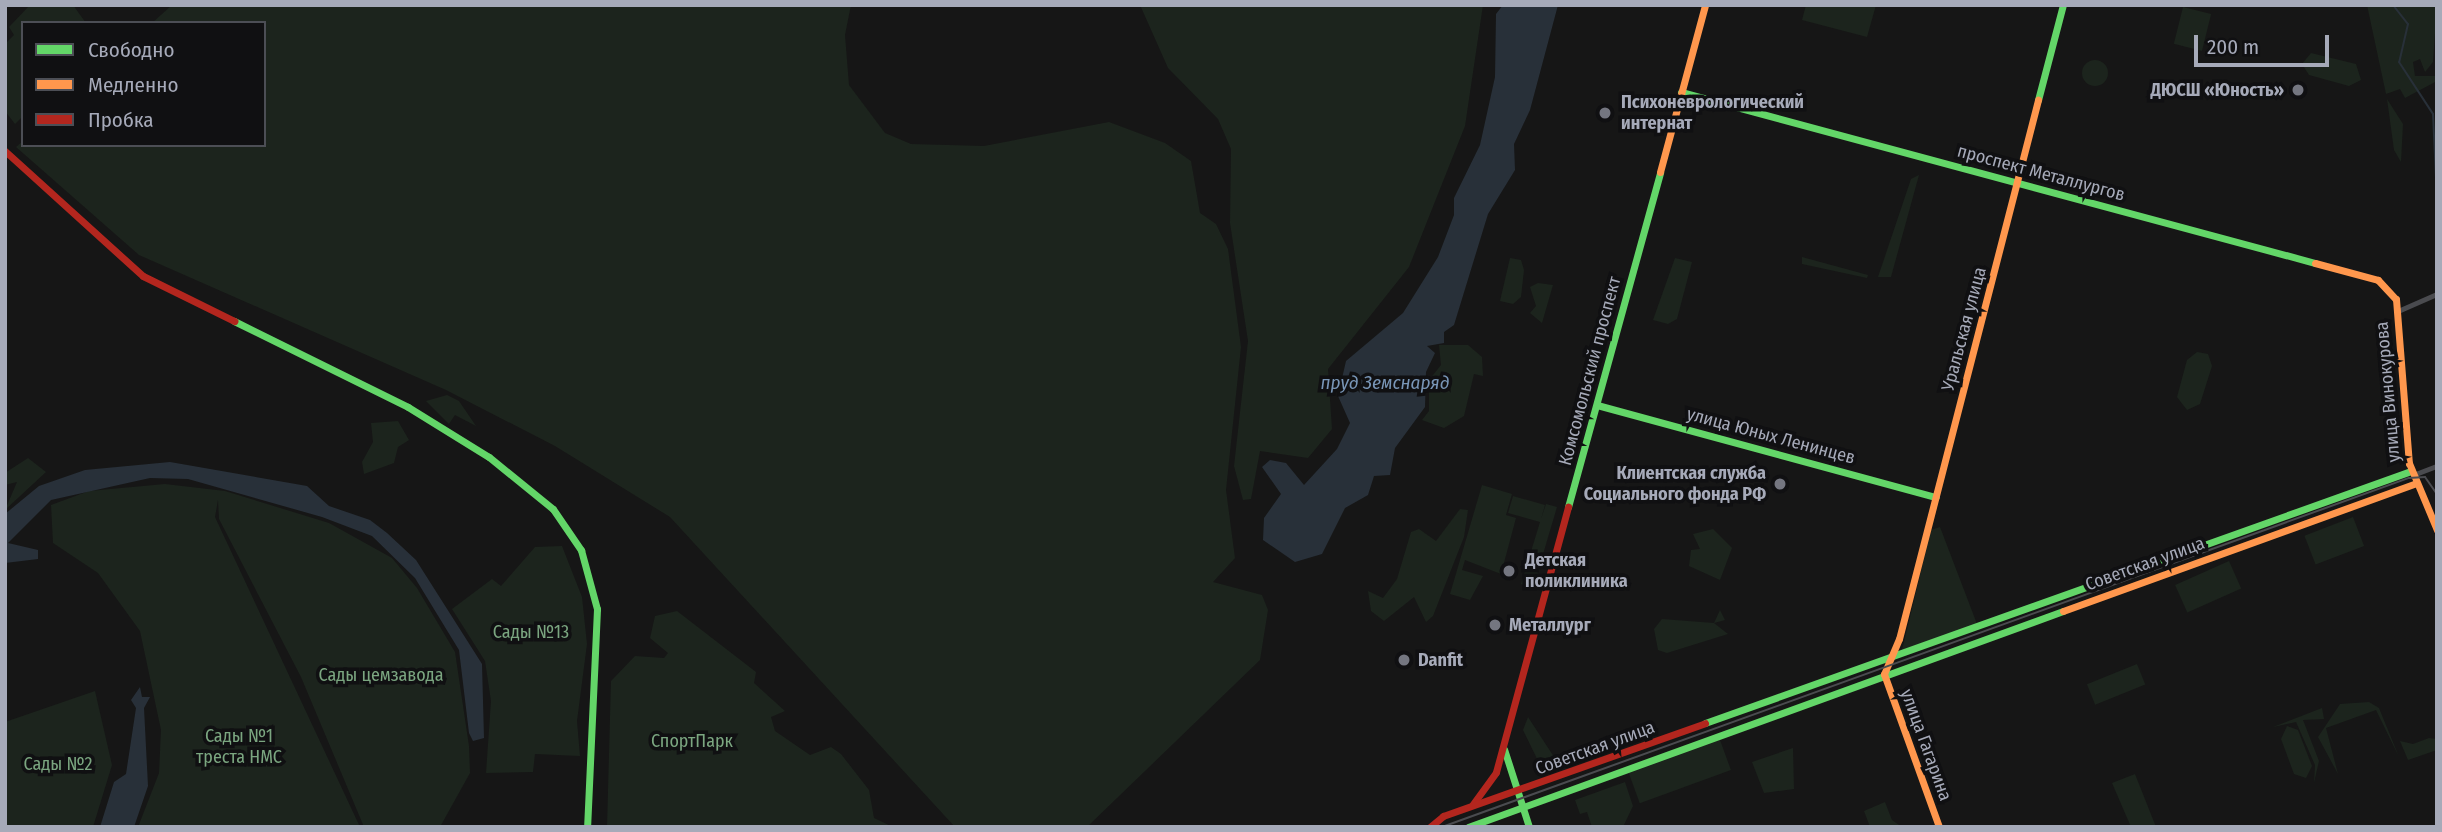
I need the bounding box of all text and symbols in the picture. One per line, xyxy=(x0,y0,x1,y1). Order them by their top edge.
legend xyxy=(21,21,266,147)
scale bar xyxy=(2197,21,2332,65)
text: 200 m xyxy=(2207,34,2259,60)
text: Свободно xyxy=(88,37,174,63)
text: Медленно xyxy=(88,72,178,98)
place label: ДЮСШ «Юность» xyxy=(2150,79,2284,101)
marker: ДЮСШ «Юность» xyxy=(2290,82,2306,98)
place label: Психоневрологический интернат xyxy=(1621,92,1804,134)
marker: Психоневрологический интернат xyxy=(1595,103,1615,123)
text: Пробка xyxy=(88,107,154,133)
street label: проспект Металлургов xyxy=(1955,140,2127,206)
street label: Уральская улица xyxy=(1937,265,1991,393)
street label: Комсомольский проспект xyxy=(1554,274,1626,468)
street label: улица Винокурова xyxy=(2371,321,2405,463)
water label: пруд Земснаряд xyxy=(1321,372,1449,394)
street label: улица Юных Ленинцев xyxy=(1685,403,1857,469)
place label: Клиентская служба Социального фонда РФ xyxy=(1584,463,1766,505)
marker: Клиентская служба Социального фонда РФ xyxy=(1772,476,1788,492)
street label: Советская улица xyxy=(2082,532,2208,596)
place label: Детская поликлиника xyxy=(1525,550,1628,592)
marker: Детская поликлиника xyxy=(1499,561,1519,581)
place label: Металлург xyxy=(1509,614,1591,636)
marker: Металлург xyxy=(1487,617,1503,633)
park label: Сады №13 xyxy=(493,621,569,643)
place label: Danfit xyxy=(1418,649,1463,671)
marker: Danfit xyxy=(1396,652,1412,668)
park label: Сады цемзавода xyxy=(318,664,444,686)
street label: улица Гагарина xyxy=(1896,686,1956,804)
street label: Советская улица xyxy=(1532,716,1658,780)
park label: Сады №1 треста НМС xyxy=(196,726,282,768)
park label: СпортПарк xyxy=(651,730,733,752)
park label: Сады №2 xyxy=(23,753,93,775)

